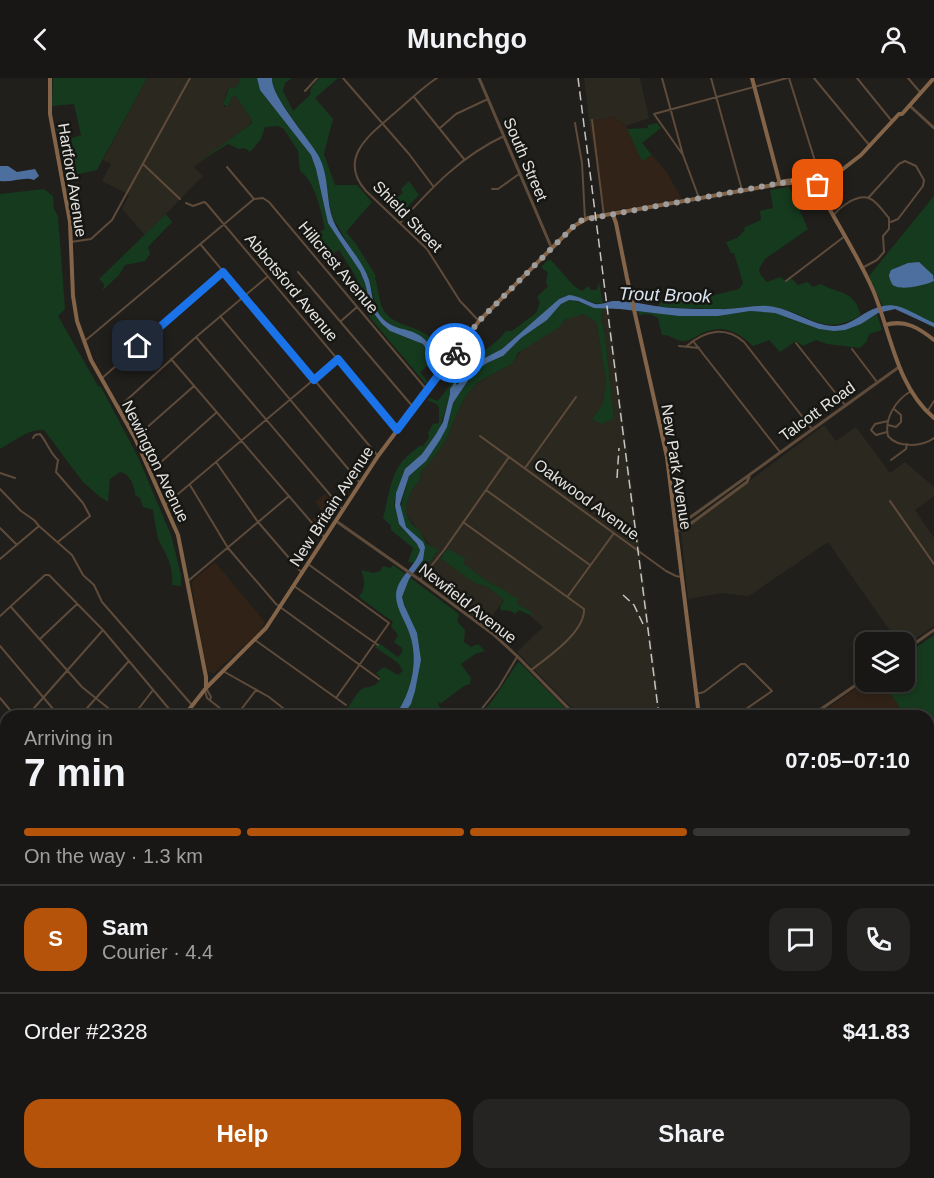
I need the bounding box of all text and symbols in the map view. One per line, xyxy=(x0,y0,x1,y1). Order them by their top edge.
icon: back xyxy=(24,23,57,56)
icon: person xyxy=(877,23,910,56)
text: Munchgo xyxy=(407,24,527,54)
street label: South Street xyxy=(500,115,551,204)
street label: Hartford Avenue xyxy=(55,122,90,238)
pin xyxy=(792,159,843,210)
icon: bag xyxy=(801,168,834,201)
street label: Shield Street xyxy=(370,177,446,256)
street label: Hillcrest Avenue xyxy=(295,218,382,317)
street label: Abbotsford Avenue xyxy=(242,230,342,345)
water label: Trout Brook xyxy=(618,283,713,307)
pin xyxy=(112,320,163,371)
courier xyxy=(425,323,485,383)
icon: home xyxy=(121,329,154,362)
icon: bike xyxy=(439,337,472,370)
street label: Talcott Road xyxy=(776,378,858,444)
street label: Newington Avenue xyxy=(119,398,192,525)
street label: New Park Avenue xyxy=(658,403,695,531)
street label: New Britain Avenue xyxy=(286,443,377,569)
street label: Oakwood Avenue xyxy=(531,456,642,543)
street label: Newfield Avenue xyxy=(416,560,520,647)
map controls xyxy=(855,632,915,692)
button: layers xyxy=(855,632,915,692)
text: Arriving in xyxy=(24,727,113,749)
text: 07:05–07:10 xyxy=(785,748,910,773)
text: 7 min xyxy=(24,751,126,794)
text: On the way · 1.3 km xyxy=(24,845,203,867)
button: chat xyxy=(769,908,832,971)
button: phone xyxy=(847,908,910,971)
text: Sam xyxy=(102,915,148,940)
text: S xyxy=(48,926,63,951)
text: Courier · 4.4 xyxy=(102,941,213,963)
text: Order #2328 xyxy=(24,1019,148,1044)
text: $41.83 xyxy=(843,1019,910,1044)
button: Help xyxy=(24,1099,461,1168)
button: Share xyxy=(473,1099,910,1168)

